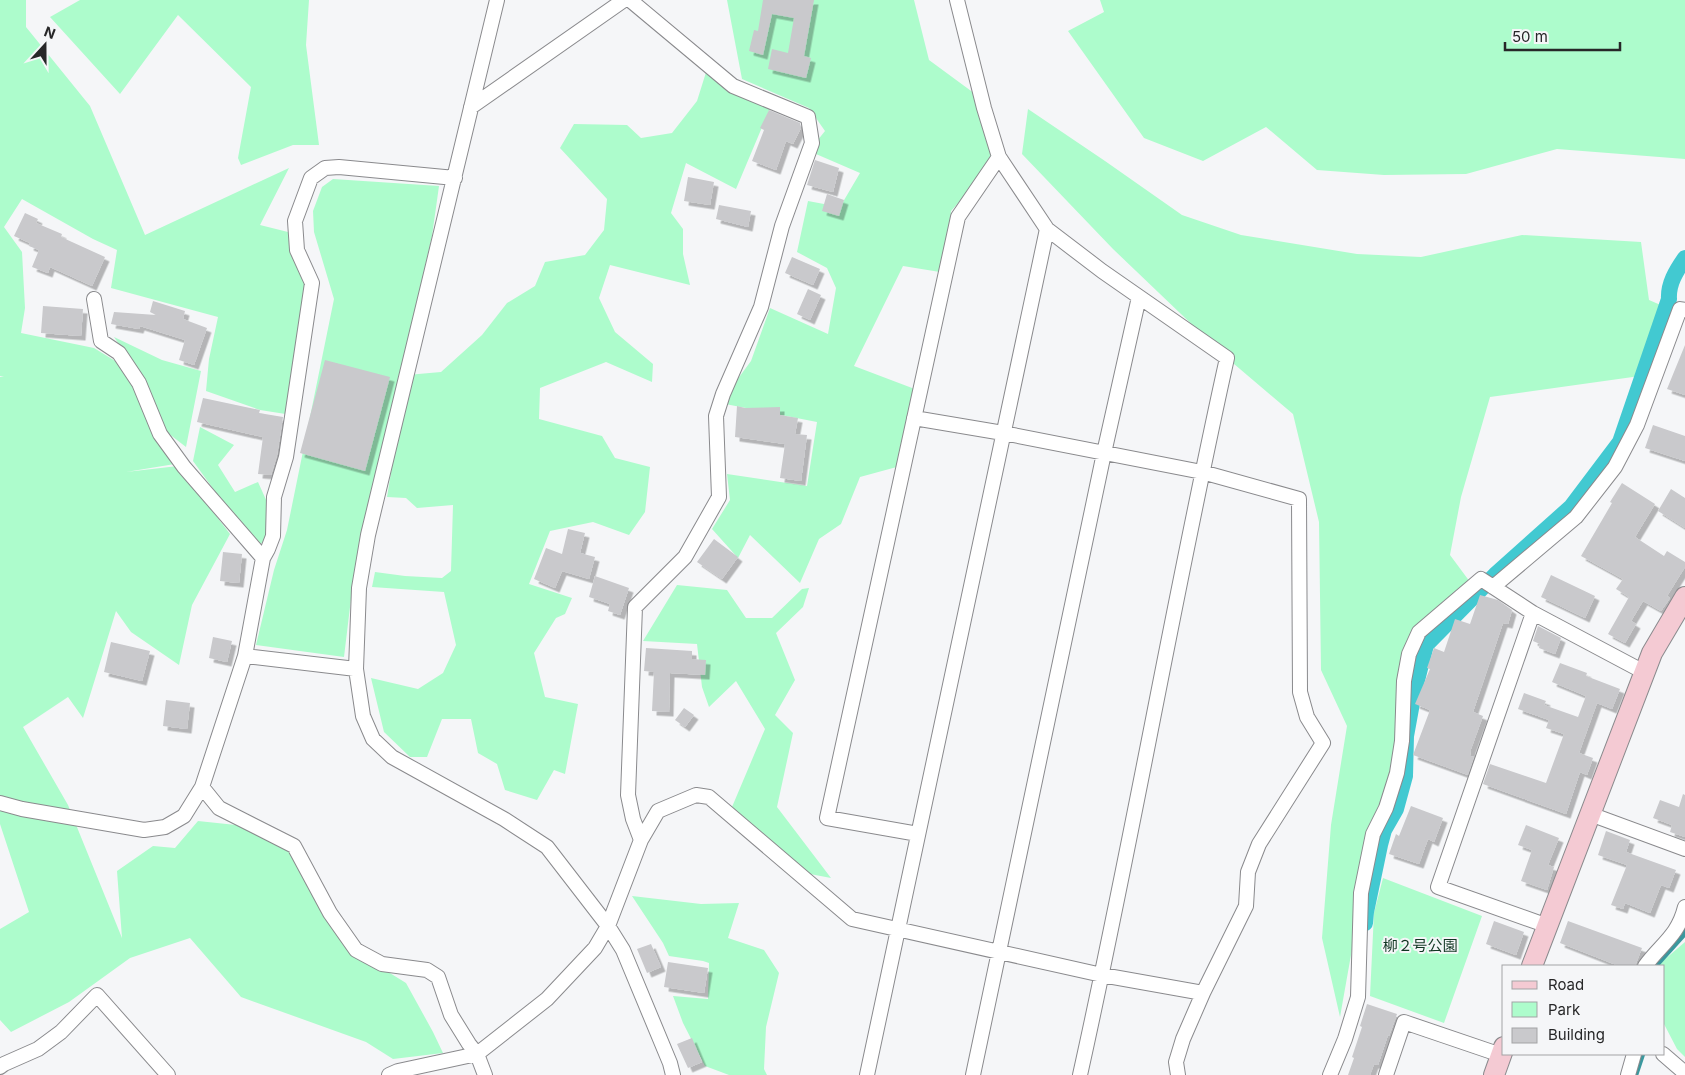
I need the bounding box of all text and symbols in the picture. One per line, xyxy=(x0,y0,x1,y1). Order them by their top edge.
north arrow xyxy=(20,20,70,70)
scale bar xyxy=(1505,20,1620,52)
text: N xyxy=(42,23,58,42)
text: 50 m xyxy=(1512,27,1548,46)
park label: 柳２号公園 xyxy=(1382,936,1458,955)
legend xyxy=(1502,965,1665,1055)
text: Road xyxy=(1548,975,1584,994)
text: Park xyxy=(1548,1000,1581,1019)
text: Building xyxy=(1548,1025,1605,1044)

